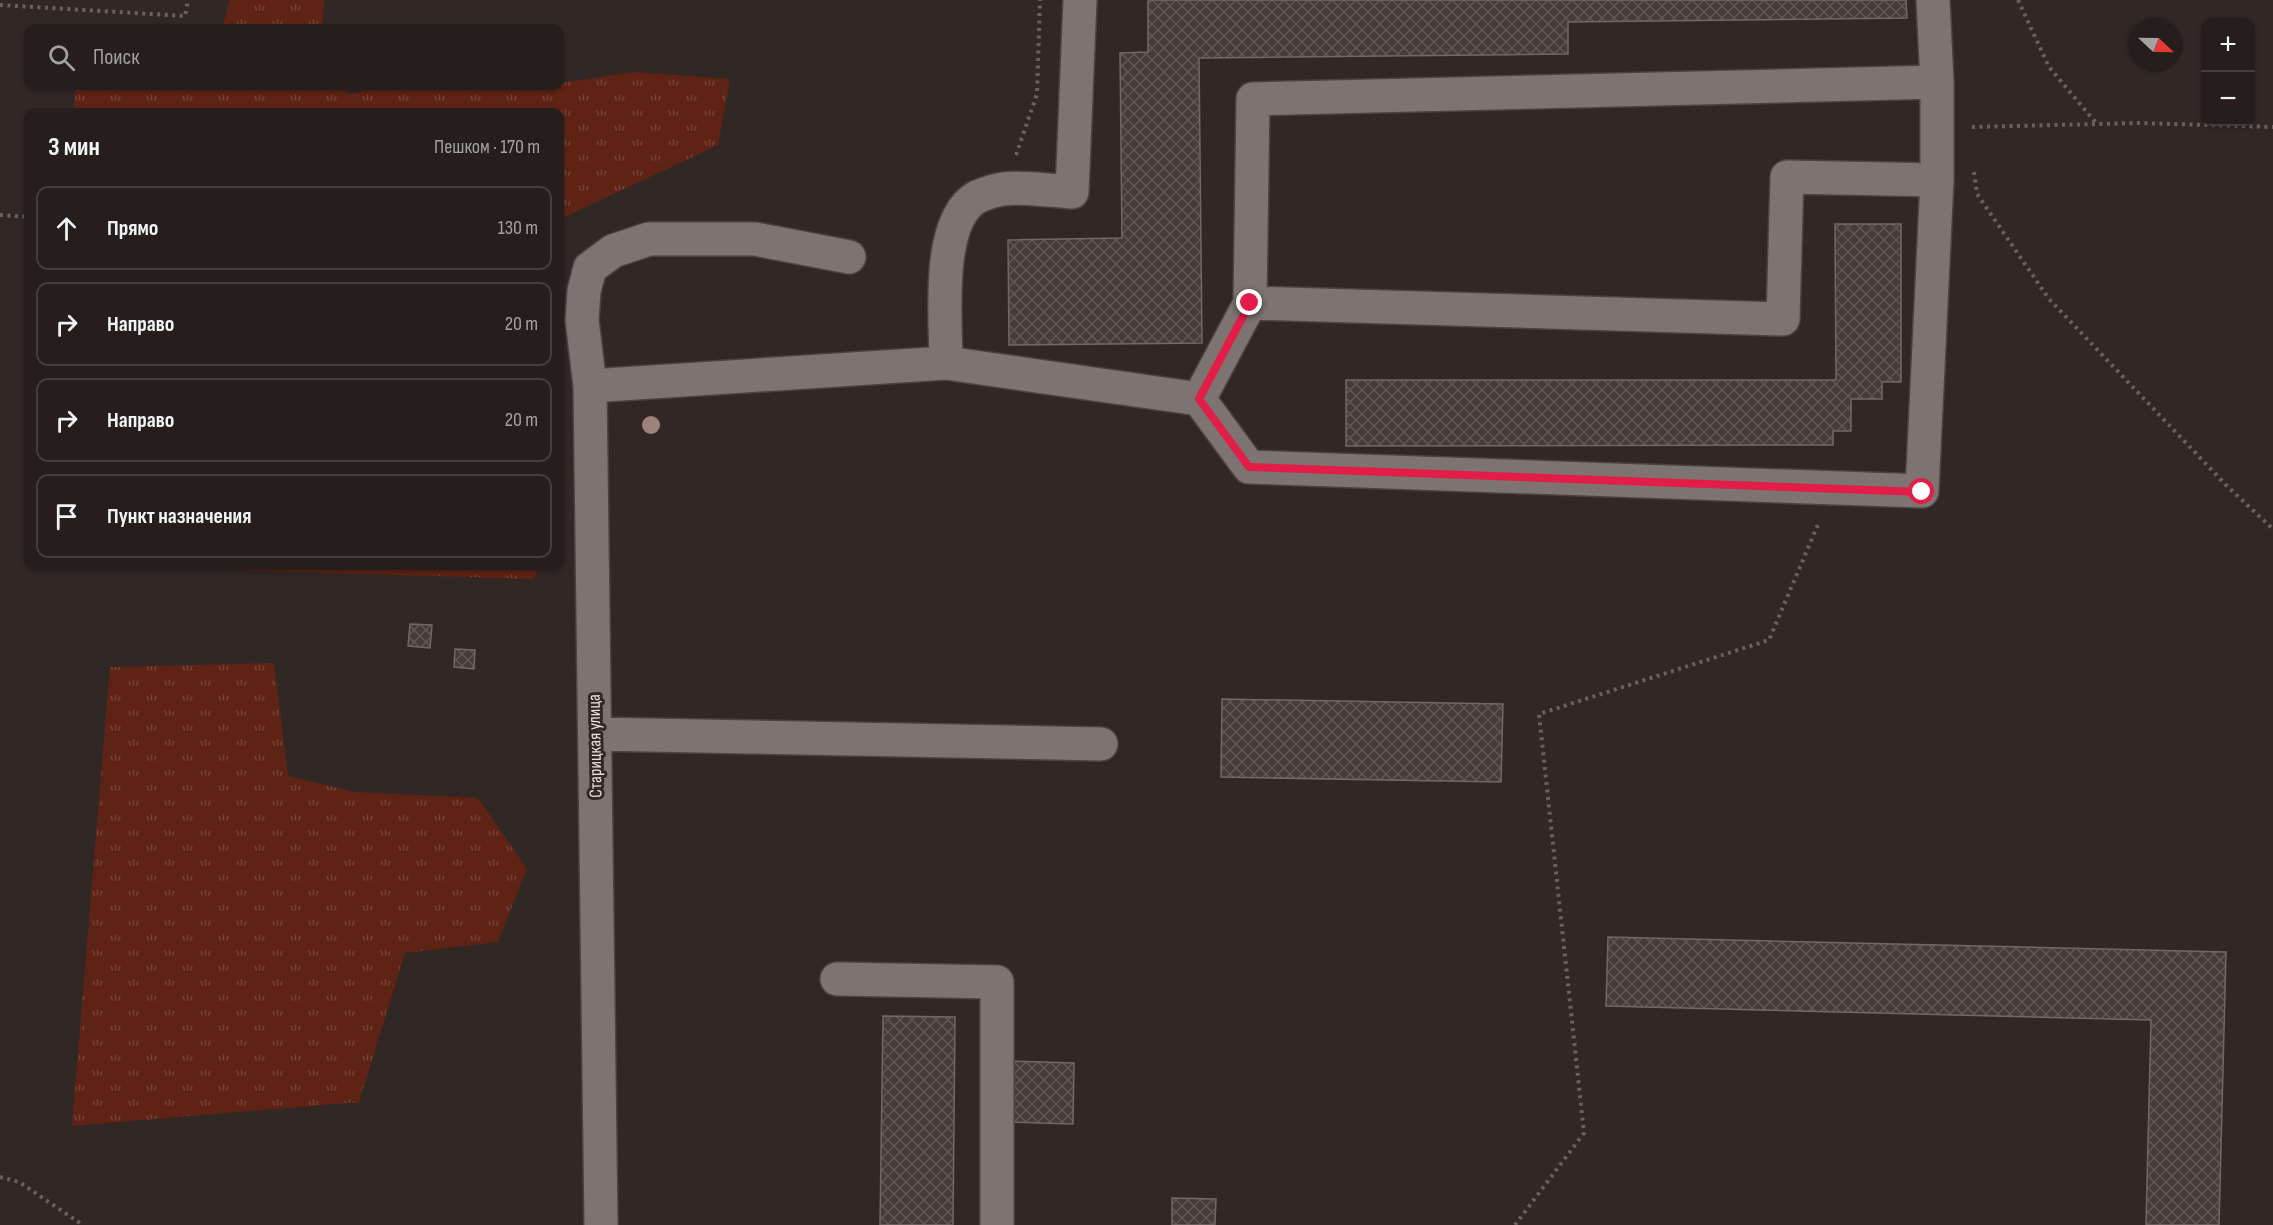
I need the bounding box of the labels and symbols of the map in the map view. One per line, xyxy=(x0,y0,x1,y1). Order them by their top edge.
north arrow xyxy=(2129,18,2183,72)
route end xyxy=(1236,289,1262,315)
route start xyxy=(1908,478,1934,504)
street label: Старицкая улица xyxy=(584,694,606,798)

